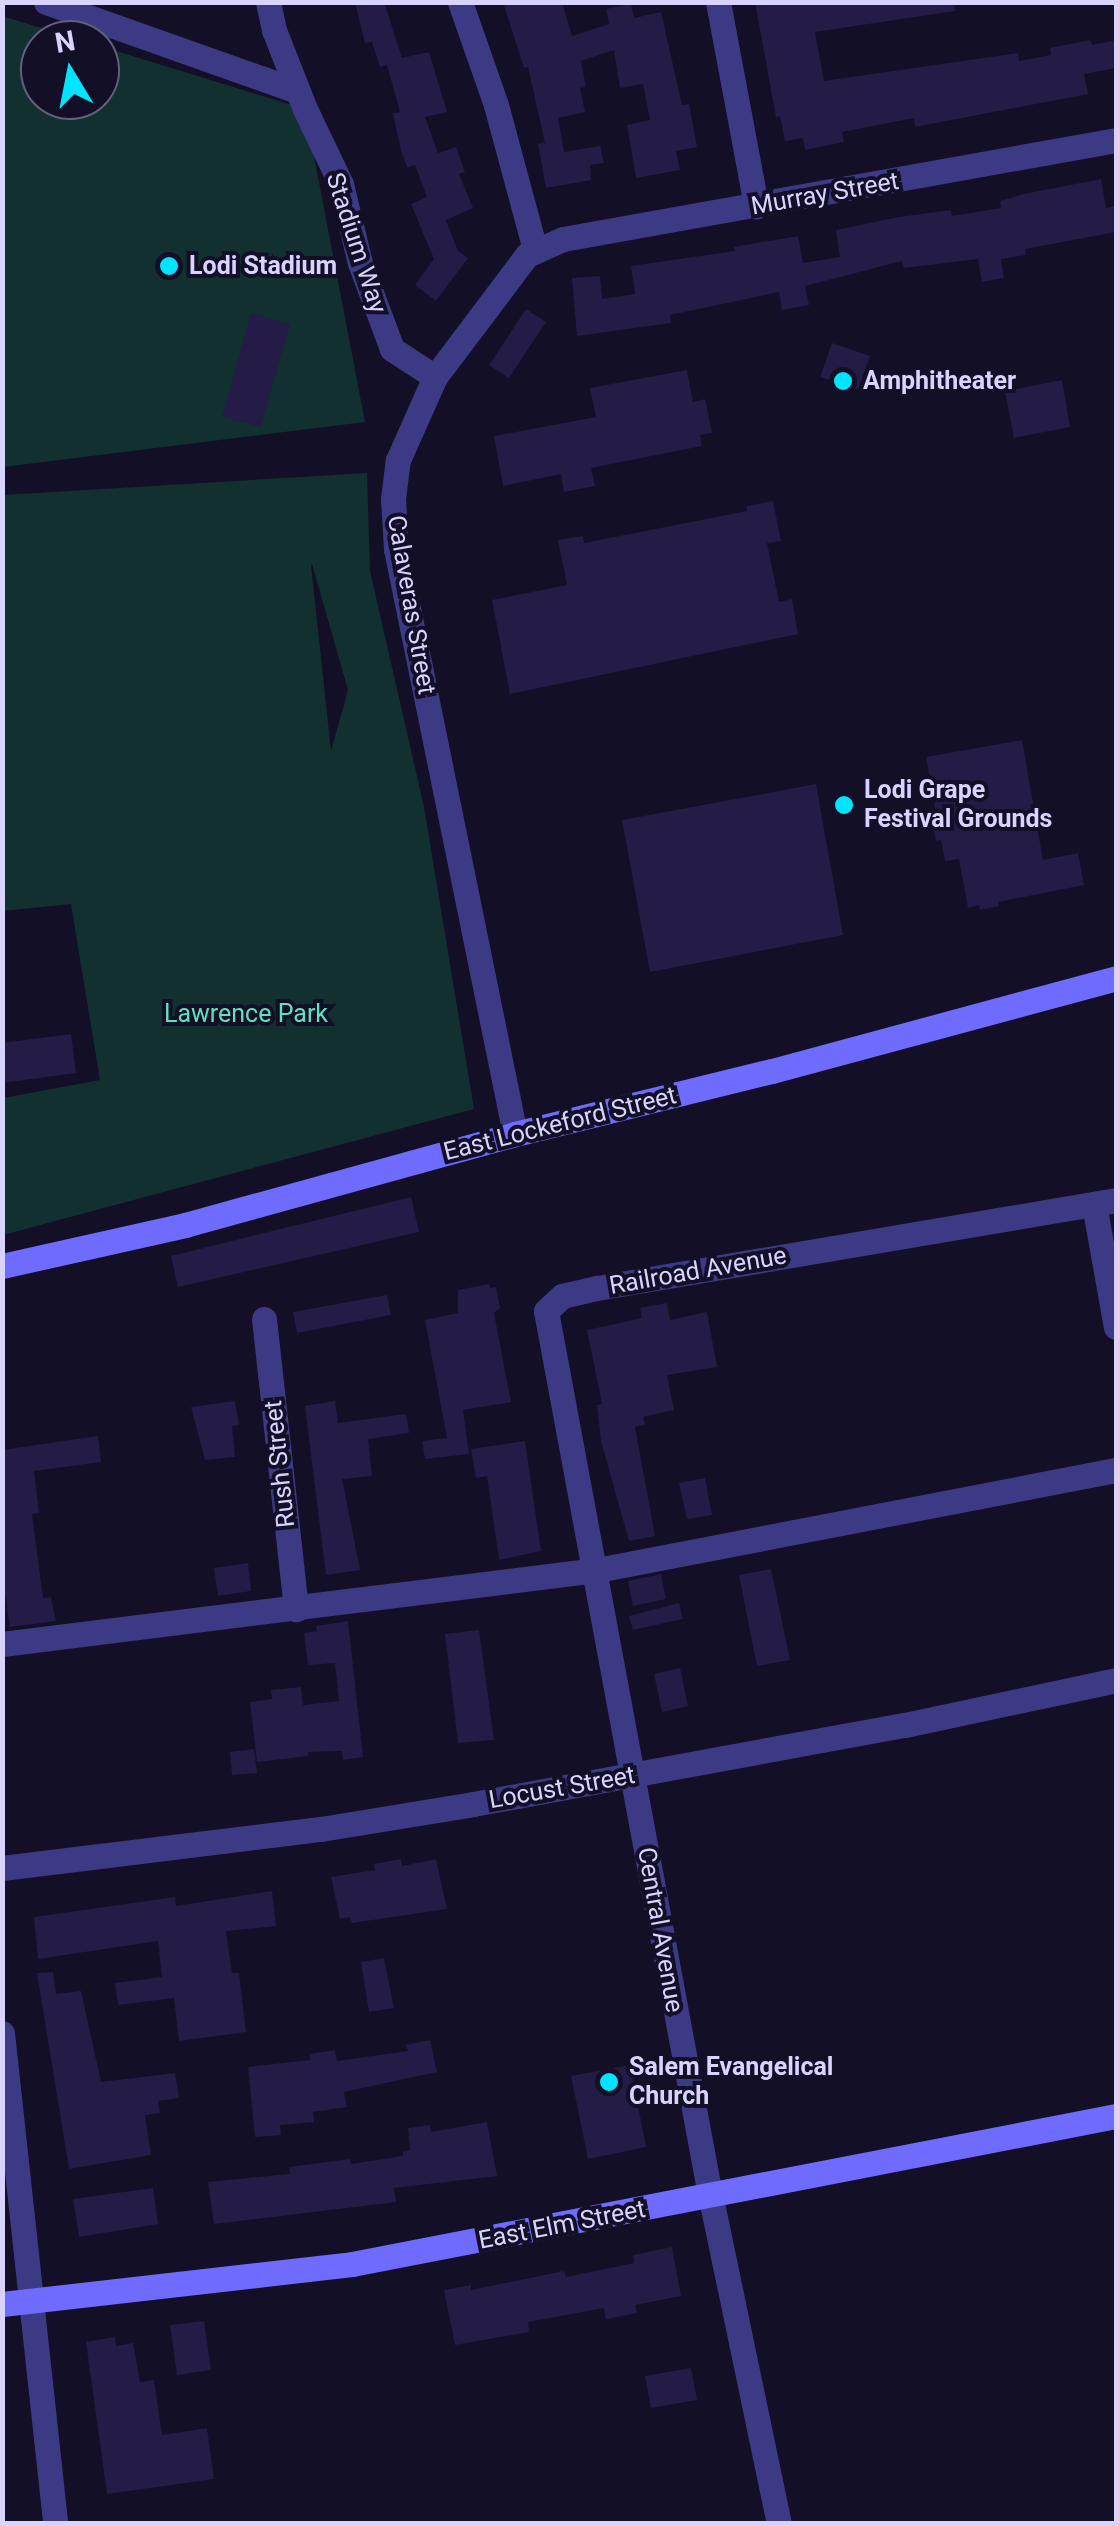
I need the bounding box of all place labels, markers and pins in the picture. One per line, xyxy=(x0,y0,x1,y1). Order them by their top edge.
place label: Lodi Stadium xyxy=(189,251,337,281)
marker: Lodi Stadium xyxy=(158,255,180,277)
place label: Amphitheater xyxy=(863,366,1016,396)
marker: Amphitheater xyxy=(832,370,854,392)
place label: Lodi Grape Festival Grounds xyxy=(864,776,1052,835)
marker: Lodi Grape Festival Grounds xyxy=(833,794,855,816)
place label: Salem Evangelical Church xyxy=(629,2053,833,2112)
marker: Salem Evangelical Church xyxy=(598,2071,620,2093)

